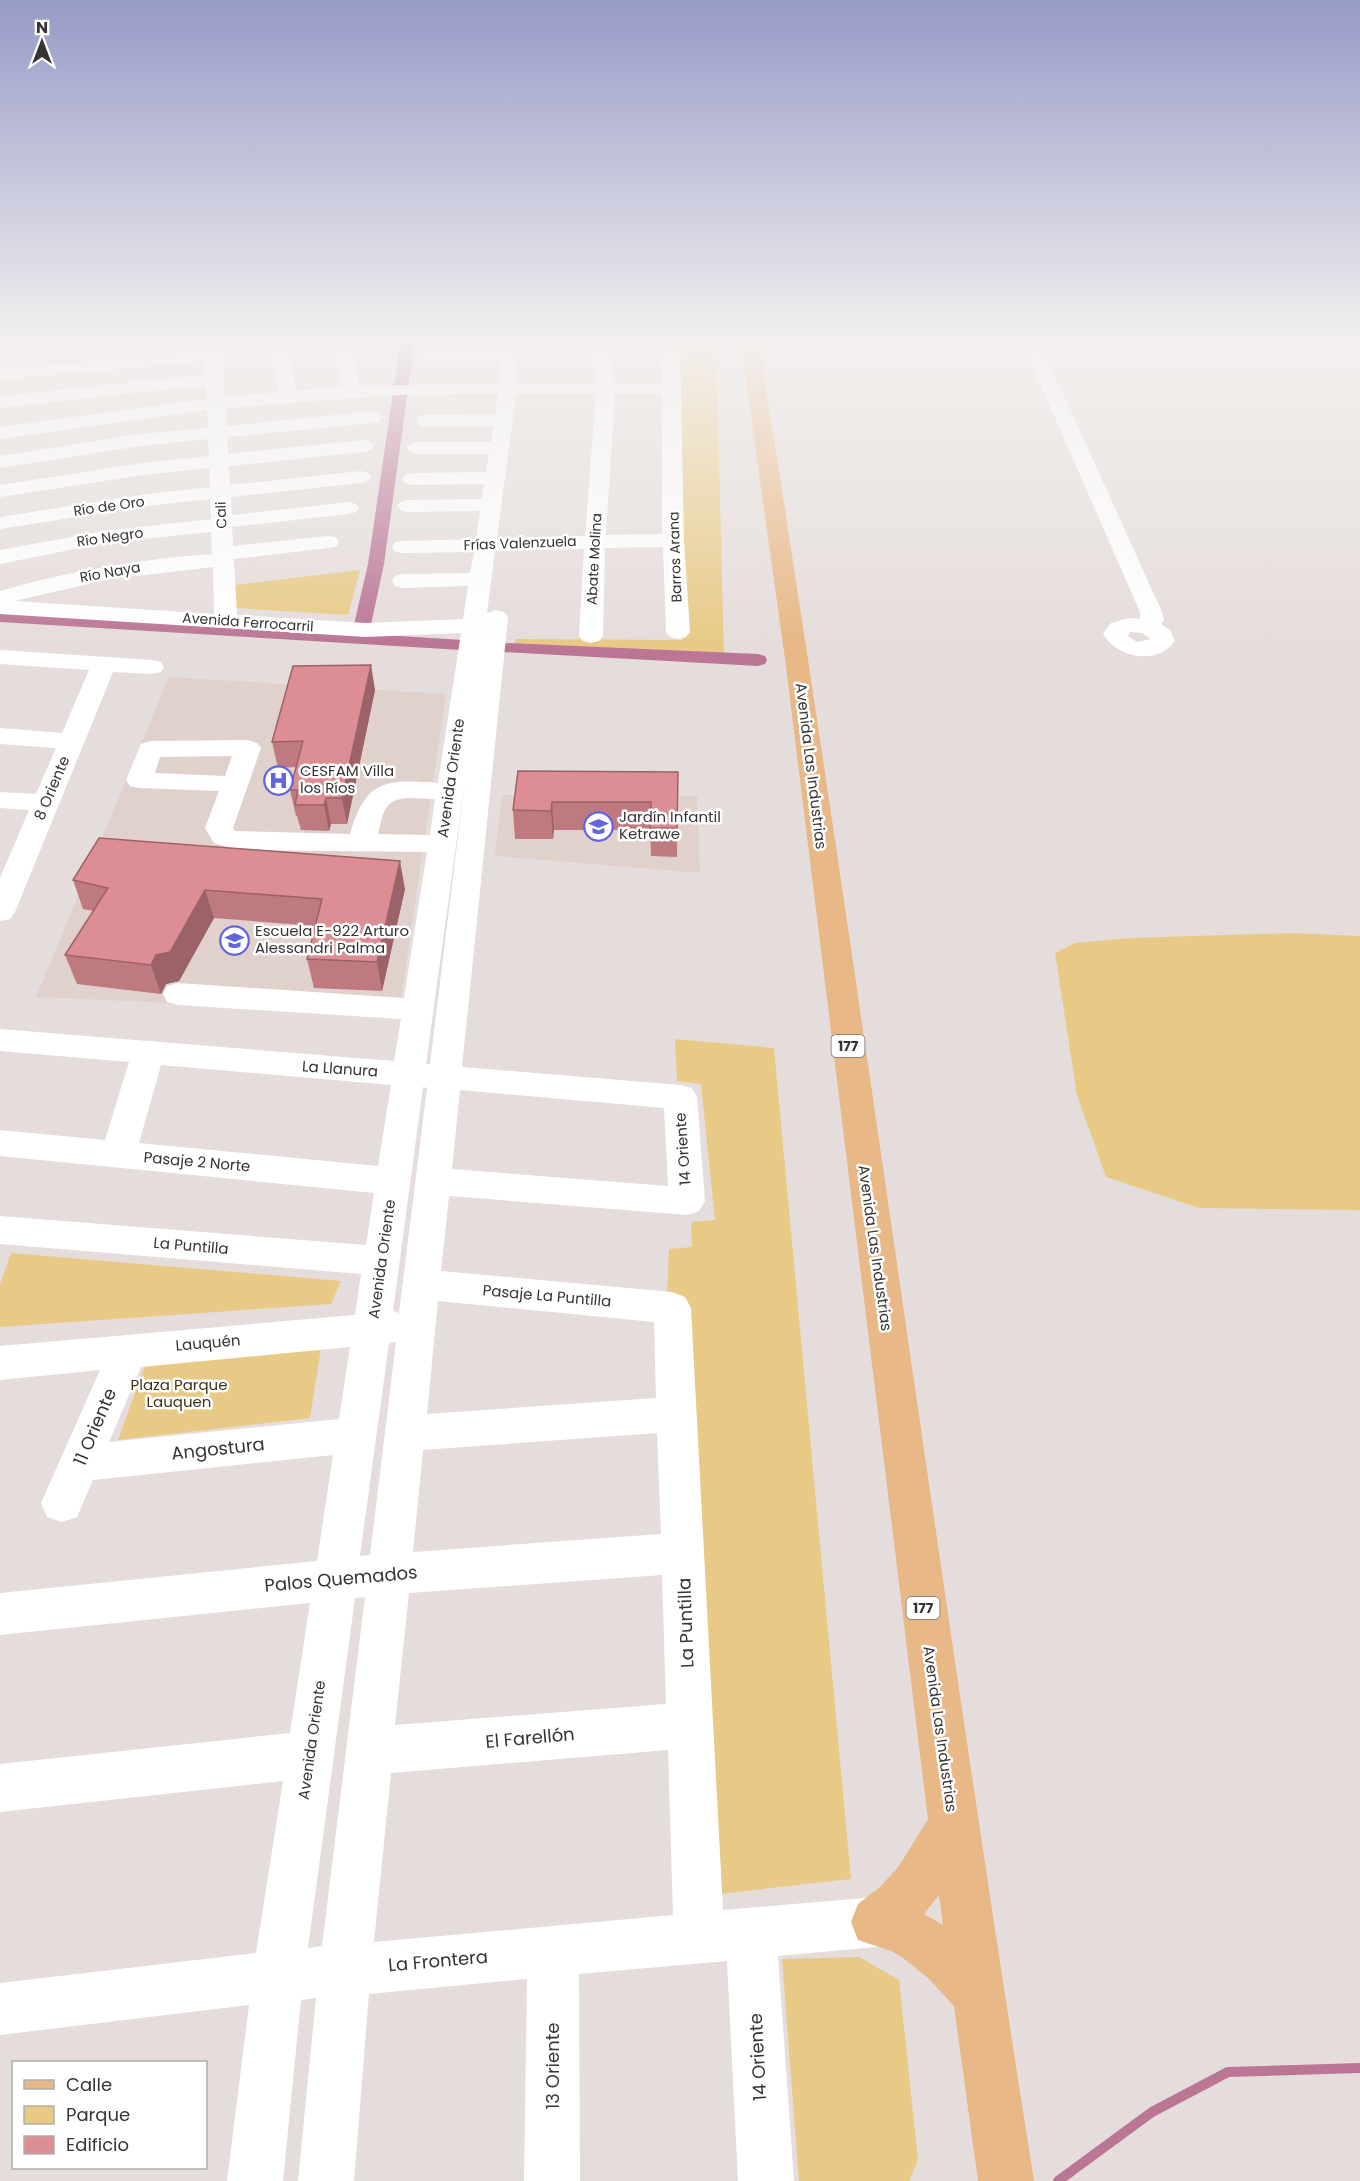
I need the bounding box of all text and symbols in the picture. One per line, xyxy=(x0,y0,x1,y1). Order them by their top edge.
north arrow xyxy=(12,12,72,72)
text: N xyxy=(36,16,48,39)
street label: Río de Oro xyxy=(72,491,146,521)
street label: Cali xyxy=(211,501,231,529)
street label: Barros Arana xyxy=(663,511,687,603)
street label: Abate Molina xyxy=(582,512,606,606)
street label: Río Negro xyxy=(76,522,145,552)
street label: Frías Valenzuela xyxy=(463,531,577,555)
street label: Río Naya xyxy=(78,557,142,587)
street label: Avenida Ferrocarril xyxy=(182,607,314,637)
street label: Avenida Las Industrias xyxy=(791,682,832,850)
street label: Avenida Oriente xyxy=(432,717,469,839)
street label: 8 Oriente xyxy=(29,752,75,823)
place label: CESFAM Villa los Ríos xyxy=(300,760,394,798)
hospital icon: CESFAM Villa los Ríos xyxy=(263,764,295,796)
place label: Jardín Infantil Ketrawe xyxy=(619,806,721,844)
school or university icon: Jardín Infantil Ketrawe xyxy=(582,810,614,842)
place label: Escuela E-922 Arturo Alessandri Palma xyxy=(255,920,409,958)
school or university icon: Escuela E-922 Arturo Alessandri Palma xyxy=(218,924,250,956)
road number: 177 xyxy=(832,1035,864,1057)
street label: La Llanura xyxy=(301,1055,379,1082)
street label: 14 Oriente xyxy=(669,1112,696,1186)
street label: Pasaje 2 Norte xyxy=(143,1146,251,1177)
street label: Avenida Las Industrias xyxy=(853,1164,898,1332)
street label: Avenida Oriente xyxy=(363,1198,400,1320)
street label: La Puntilla xyxy=(153,1232,229,1259)
street label: Pasaje La Puntilla xyxy=(482,1279,612,1312)
street label: Lauquén xyxy=(175,1329,241,1356)
park label: Plaza Parque Lauquen xyxy=(131,1374,227,1412)
street label: 11 Oriente xyxy=(67,1384,122,1469)
street label: Angostura xyxy=(170,1431,266,1466)
street label: Palos Quemados xyxy=(263,1559,418,1598)
street label: La Puntilla xyxy=(671,1577,700,1669)
road number: 177 xyxy=(906,1597,940,1619)
street label: Avenida Las Industrias xyxy=(918,1645,963,1813)
street label: Avenida Oriente xyxy=(293,1679,330,1801)
street label: El Farellón xyxy=(484,1721,576,1754)
street label: La Frontera xyxy=(387,1944,489,1977)
street label: 14 Oriente xyxy=(743,2013,772,2101)
street label: 13 Oriente xyxy=(540,2023,565,2109)
legend xyxy=(12,2061,207,2169)
text: Calle xyxy=(66,2072,112,2097)
text: Parque xyxy=(66,2102,130,2127)
text: Edificio xyxy=(66,2132,129,2157)

